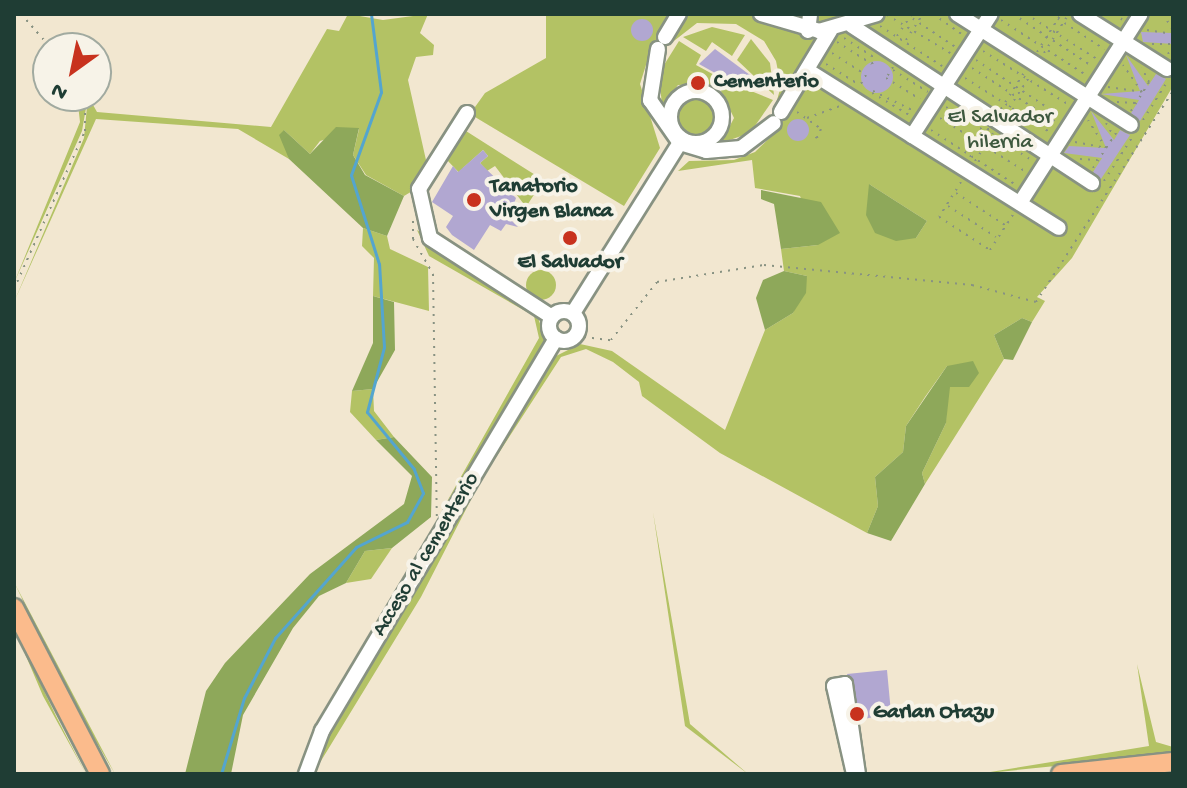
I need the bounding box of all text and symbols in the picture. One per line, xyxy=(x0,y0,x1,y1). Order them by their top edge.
north arrow xyxy=(32,32,112,112)
place label: Cementerio xyxy=(714,70,819,96)
marker: Cementerio xyxy=(689,74,707,92)
text: N xyxy=(47,76,73,105)
park label: El Salvador hilerria xyxy=(947,105,1053,156)
place label: Tanatorio Virgen Blanca xyxy=(490,174,613,226)
marker: Tanatorio Virgen Blanca xyxy=(465,191,483,209)
marker: El Salvador xyxy=(561,229,579,247)
place label: El Salvador xyxy=(517,251,623,277)
street label: Acceso al cementerio xyxy=(368,468,486,642)
place label: Garlan Otazu xyxy=(873,701,994,727)
marker: Garlan Otazu xyxy=(848,705,866,723)

